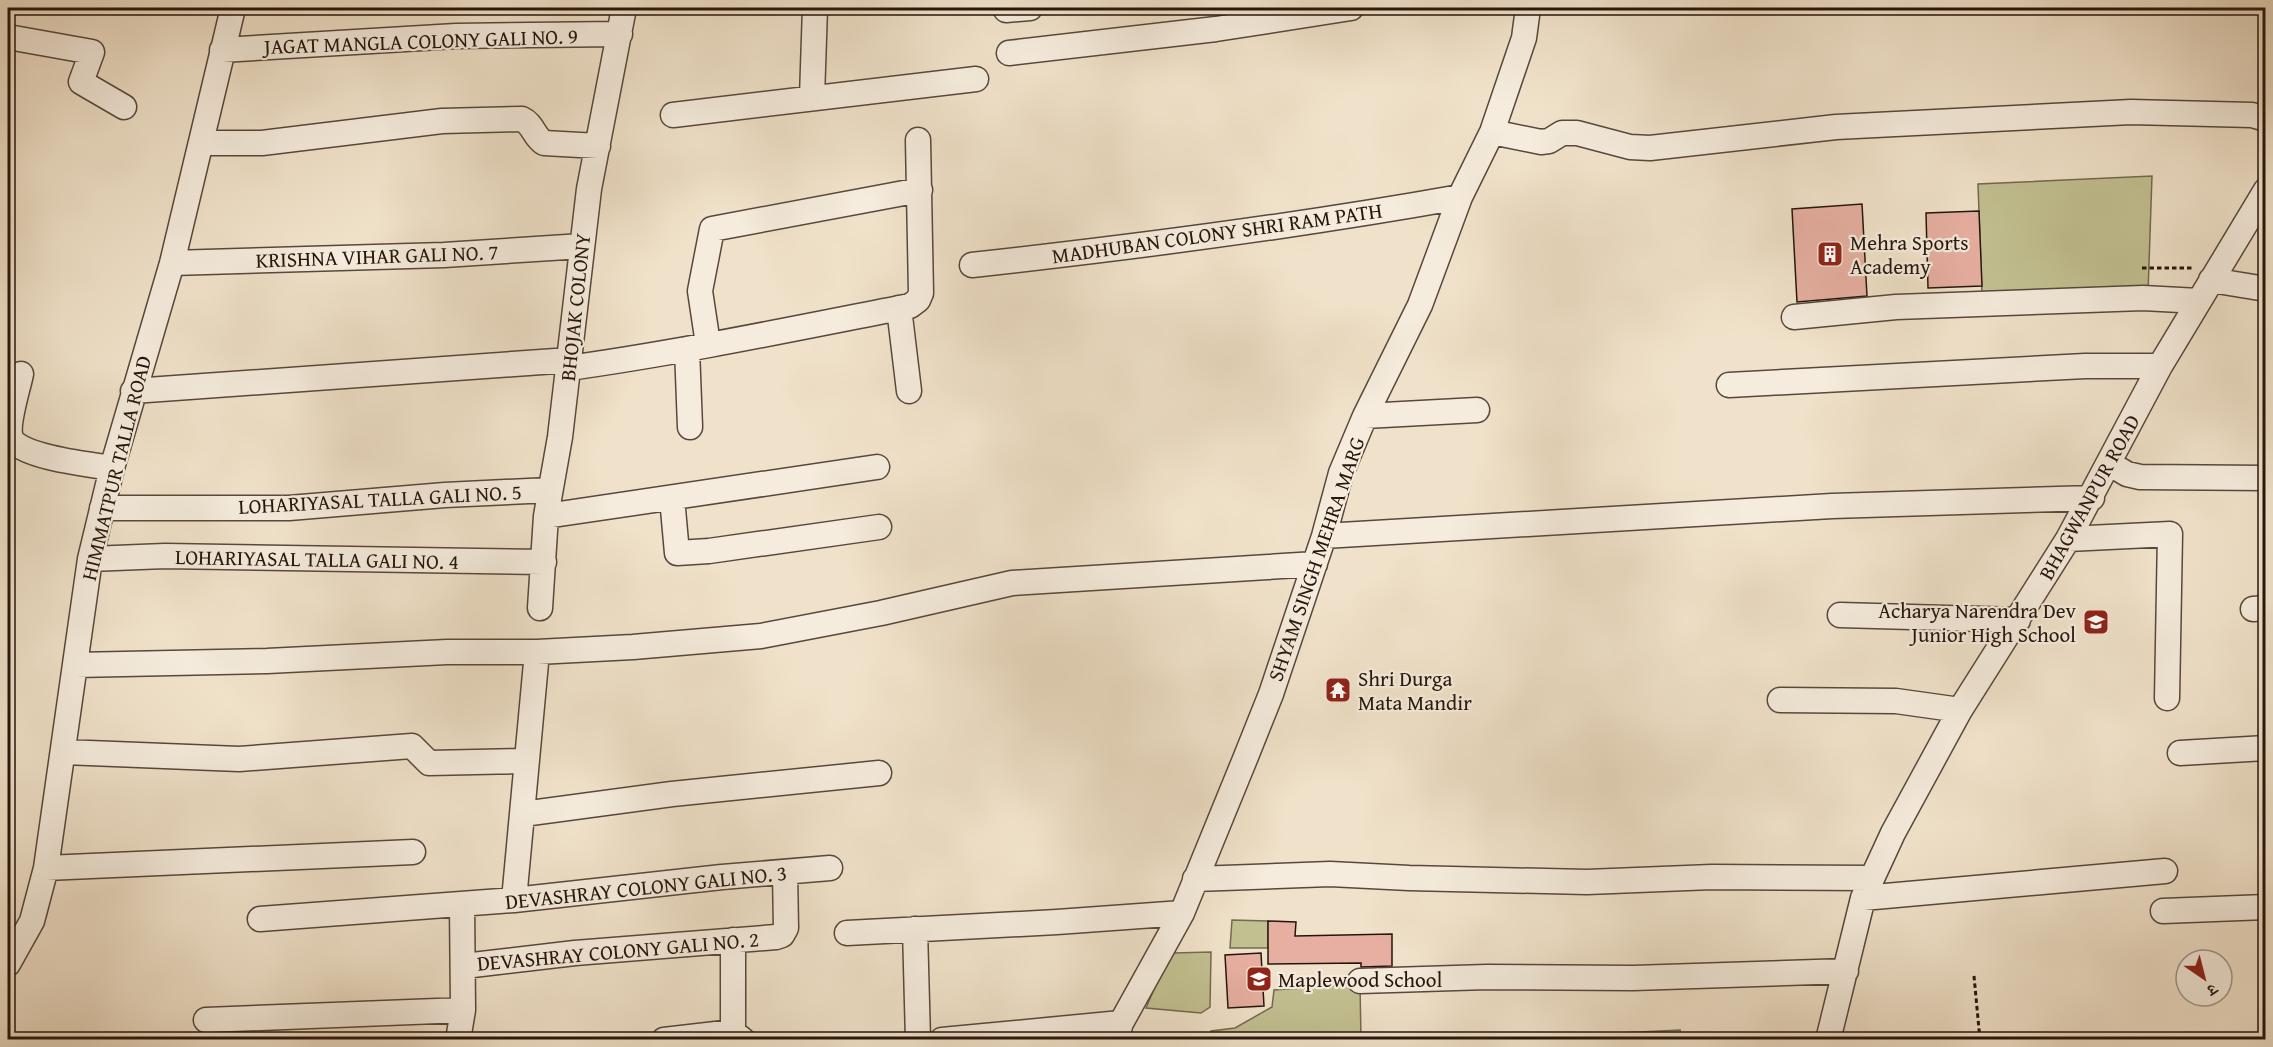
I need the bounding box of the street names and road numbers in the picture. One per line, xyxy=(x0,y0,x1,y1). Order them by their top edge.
street label: JAGAT MANGLA COLONY GALI NO. 9 xyxy=(261,20,578,62)
street label: MADHUBAN COLONY SHRI RAM PATH xyxy=(1050,194,1384,272)
street label: BHOJAK COLONY xyxy=(552,231,598,382)
street label: KRISHNA VIHAR GALI NO. 7 xyxy=(255,236,499,276)
street label: HIMMATPUR TALLA ROAD xyxy=(73,352,159,584)
street label: BHAGWANPUR ROAD xyxy=(2031,409,2147,585)
street label: SHYAM SINGH MEHRA MARG xyxy=(1260,433,1372,685)
street label: LOHARIYASAL TALLA GALI NO. 5 xyxy=(238,476,522,522)
street label: LOHARIYASAL TALLA GALI NO. 4 xyxy=(175,541,459,577)
street label: DEVASHRAY COLONY GALI NO. 3 xyxy=(504,857,788,917)
street label: DEVASHRAY COLONY GALI NO. 2 xyxy=(476,923,760,979)

